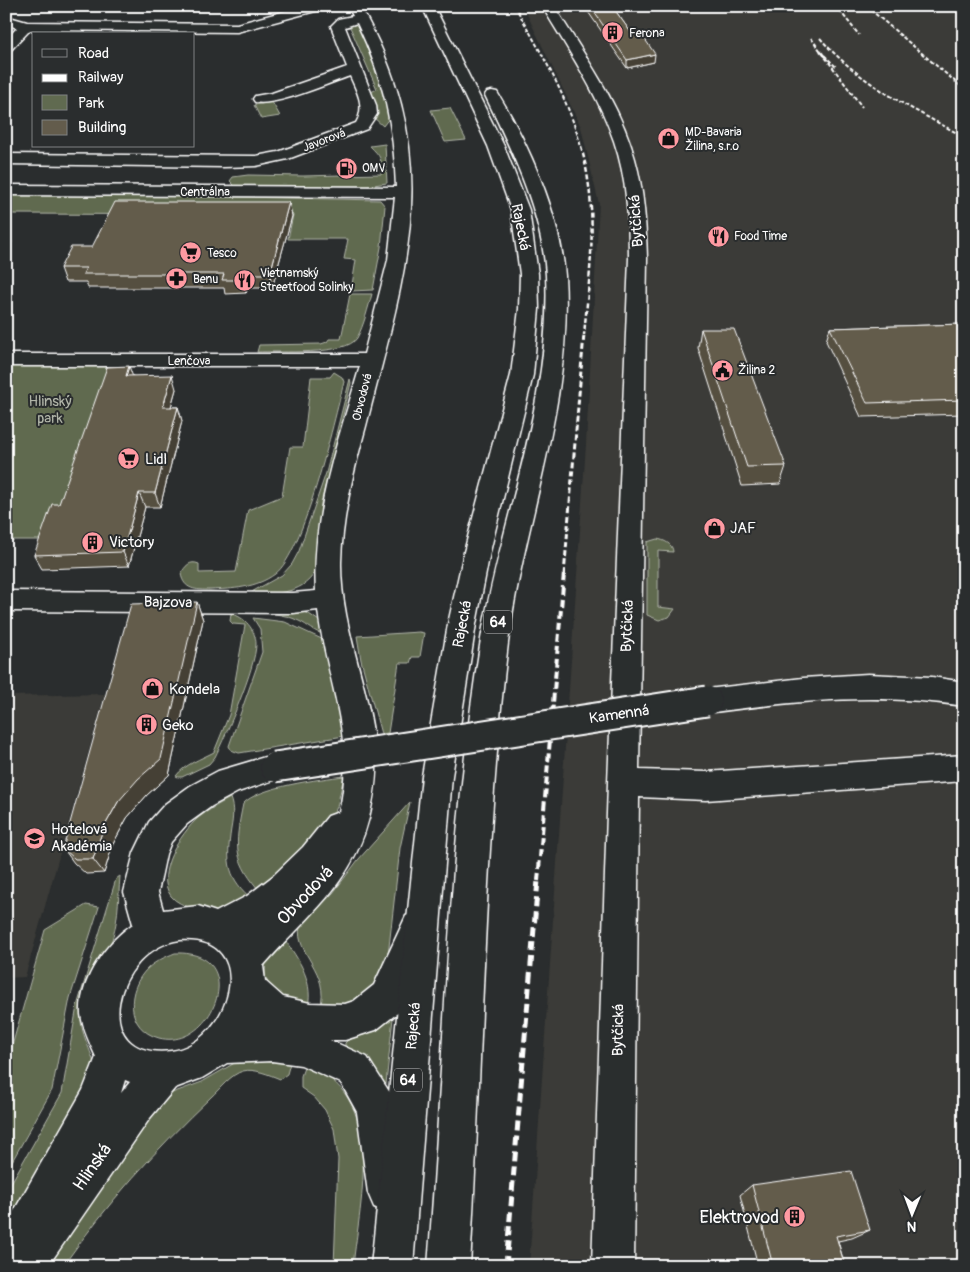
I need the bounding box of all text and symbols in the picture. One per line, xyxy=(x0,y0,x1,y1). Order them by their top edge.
building icon: Ferona xyxy=(601,21,625,45)
place label: Ferona xyxy=(629,26,665,41)
legend xyxy=(32,32,195,148)
text: Road xyxy=(78,44,109,63)
text: Railway xyxy=(78,68,124,87)
text: Park xyxy=(78,94,105,113)
text: Building xyxy=(78,118,126,137)
street label: Javorová xyxy=(301,125,348,155)
place label: MD-Bavaria Žilina, s.r.o xyxy=(685,125,742,154)
shop icon: MD-Bavaria Žilina, s.r.o xyxy=(657,127,681,151)
fuel station icon: OMV xyxy=(334,156,358,180)
place label: OMV xyxy=(362,161,385,176)
street label: Centrálna xyxy=(180,185,230,200)
street label: Bytčická xyxy=(625,194,648,248)
street label: Rajecká xyxy=(507,202,534,252)
restaurant icon: Food Time xyxy=(706,224,730,248)
place label: Food Time xyxy=(734,229,787,244)
supermarket icon: Tesco xyxy=(179,241,203,265)
place label: Tesco xyxy=(207,246,237,261)
place label: Vietnamský Streetfood Solinky xyxy=(260,266,353,295)
pharmacy icon: Benu xyxy=(165,267,189,291)
restaurant icon: Vietnamský Streetfood Solinky xyxy=(232,268,256,292)
place label: Benu xyxy=(193,272,218,287)
street label: Lenčova xyxy=(168,354,211,369)
public building icon: Žilina 2 xyxy=(710,358,734,382)
place label: Žilina 2 xyxy=(738,362,776,378)
street label: Obvodová xyxy=(349,371,376,422)
park label: Hlinský park xyxy=(28,392,72,428)
supermarket icon: Lidl xyxy=(117,447,141,471)
place label: Lidl xyxy=(145,450,167,469)
shop icon: JAF xyxy=(702,516,726,540)
place label: JAF xyxy=(730,519,756,538)
building icon: Victory xyxy=(81,530,105,554)
place label: Victory xyxy=(109,533,155,552)
street label: Bajzova xyxy=(144,593,192,612)
street label: Rajecká xyxy=(449,599,476,649)
street label: Bytčická xyxy=(617,600,638,652)
road number: 64 xyxy=(484,610,512,634)
shop icon: Kondela xyxy=(141,677,165,701)
place label: Kondela xyxy=(169,680,220,699)
street label: Kamenná xyxy=(588,701,650,728)
building icon: Geko xyxy=(134,713,158,737)
place label: Geko xyxy=(162,716,194,735)
place label: Hotelová Akadémia xyxy=(51,820,112,856)
school or university icon: Hotelová Akadémia xyxy=(23,826,47,850)
street label: Obvodová xyxy=(272,861,339,930)
street label: Rajecká xyxy=(402,1002,425,1050)
street label: Bytčická xyxy=(609,1004,628,1056)
road number: 64 xyxy=(394,1068,422,1092)
street label: Hlinská xyxy=(68,1139,117,1195)
north arrow xyxy=(888,1190,938,1240)
building icon: Elektrovod xyxy=(783,1205,807,1229)
place label: Elektrovod xyxy=(699,1206,779,1229)
text: N xyxy=(907,1218,917,1235)

